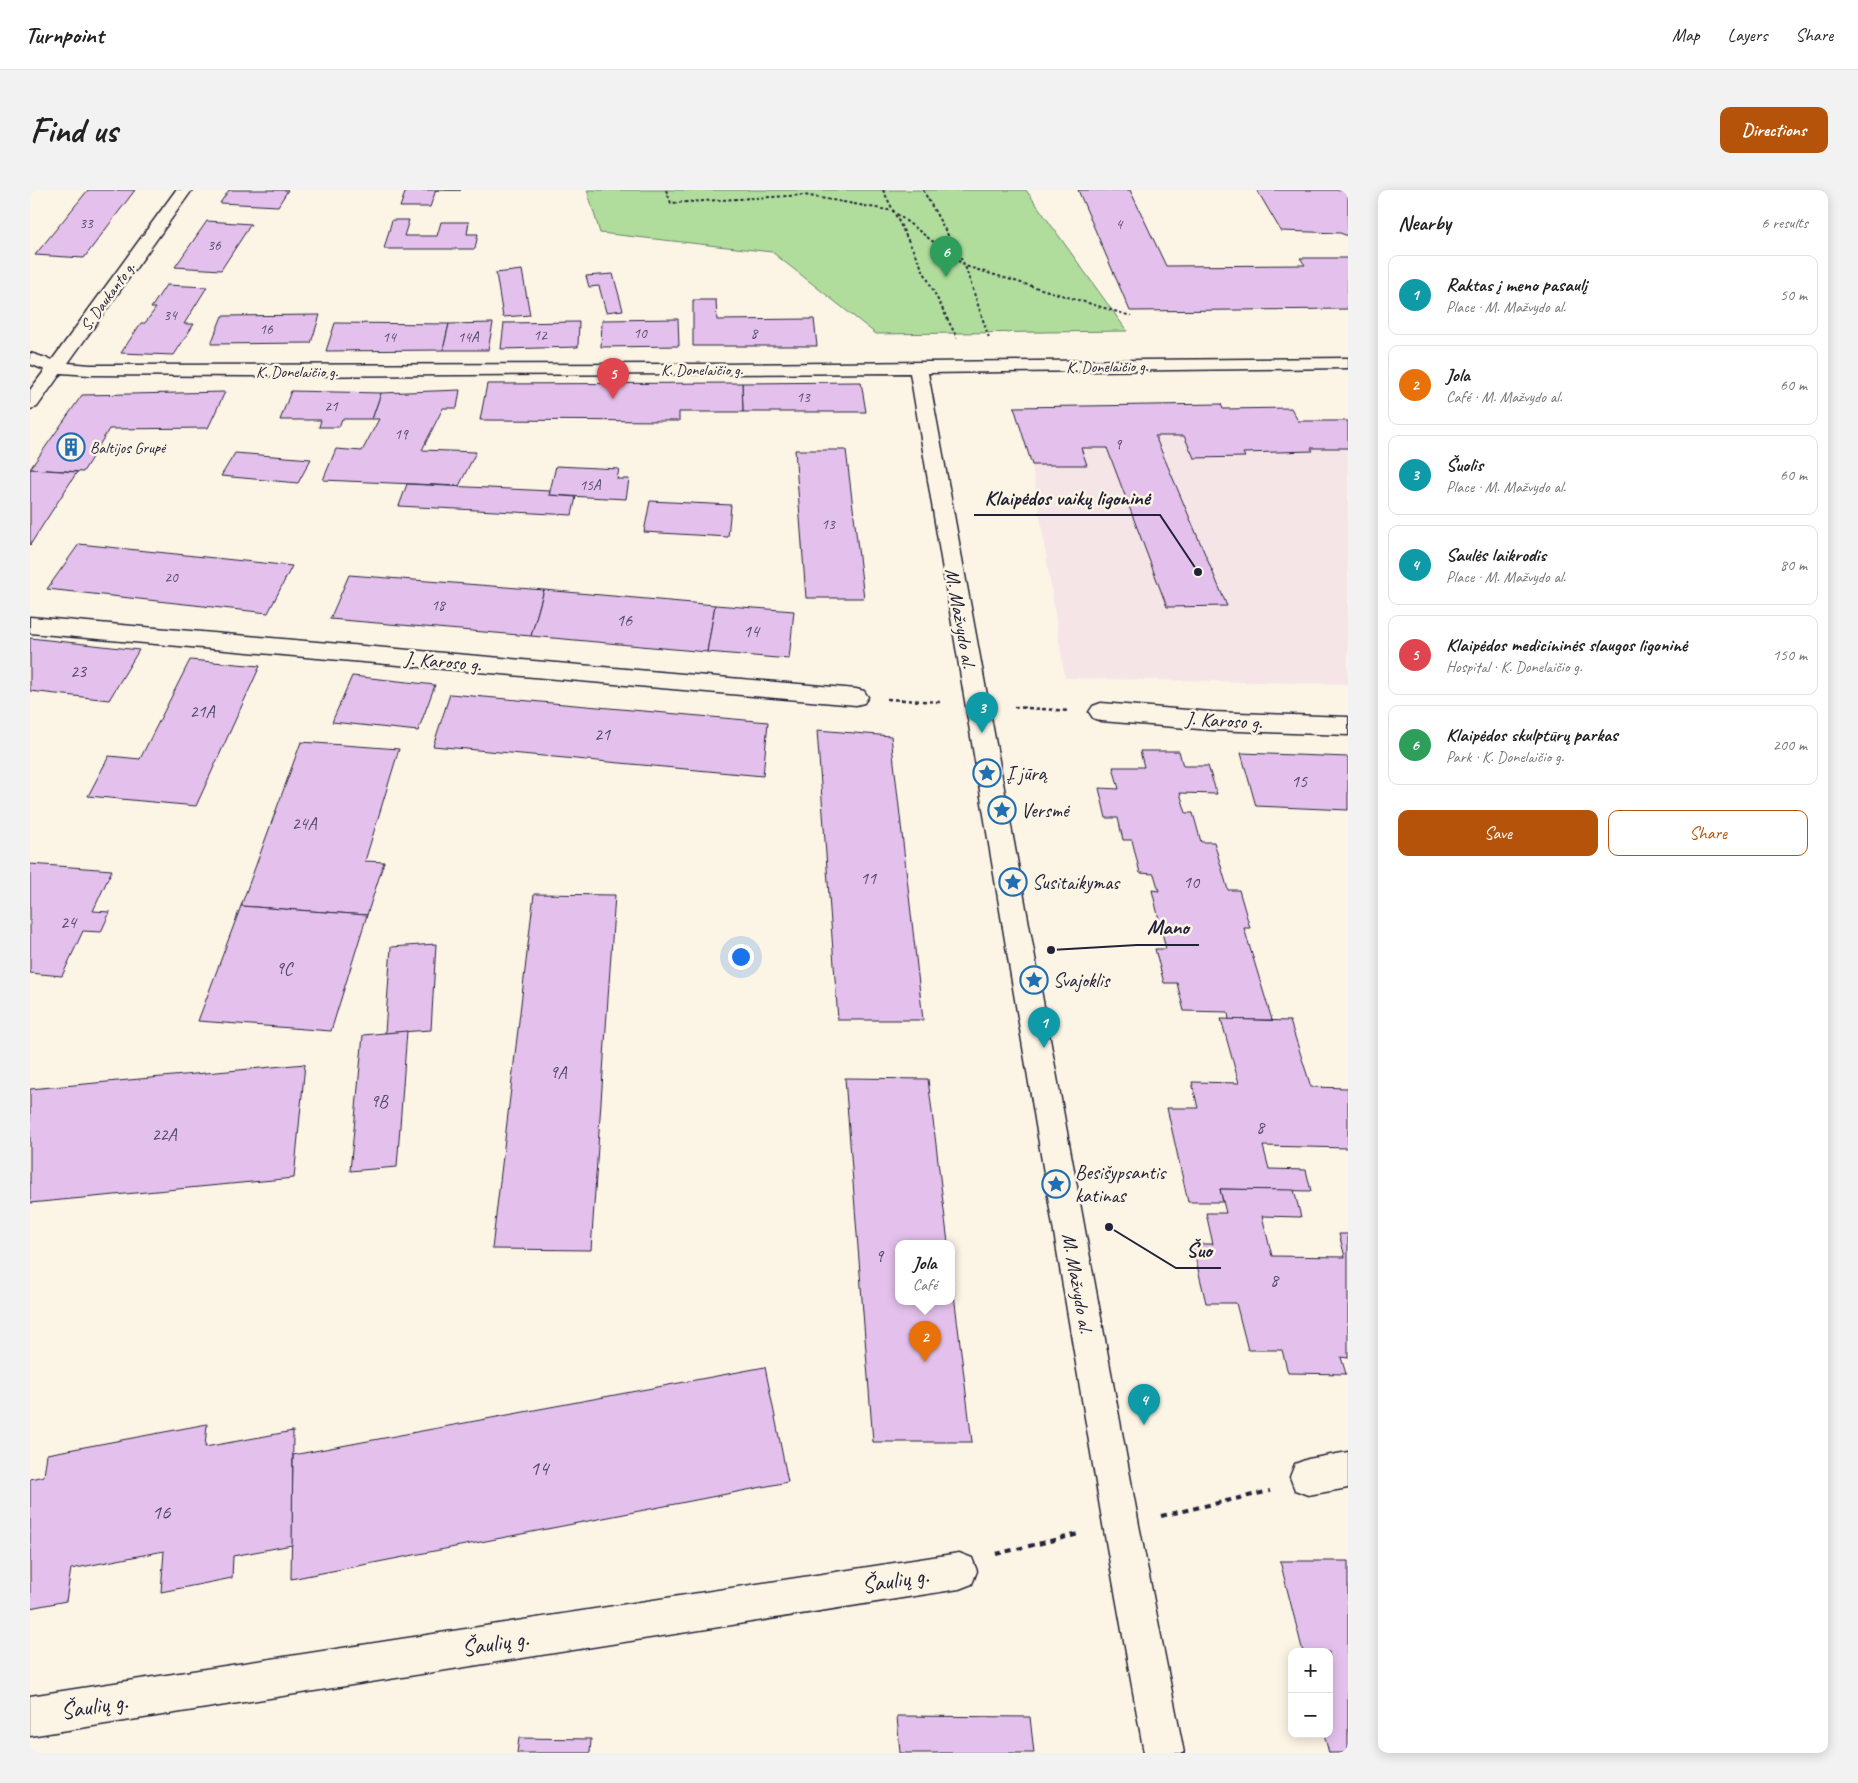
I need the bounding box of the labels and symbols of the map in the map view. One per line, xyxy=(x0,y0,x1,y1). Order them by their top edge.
house number: 33 xyxy=(79,214,94,233)
house number: 4 xyxy=(1116,215,1124,234)
house number: 36 xyxy=(207,236,222,255)
pin: 6 xyxy=(930,236,962,277)
street label: S. Daukanto g. xyxy=(76,258,140,335)
house number: 34 xyxy=(163,306,178,325)
house number: 16 xyxy=(259,320,274,339)
house number: 10 xyxy=(633,324,648,343)
house number: 8 xyxy=(751,324,759,343)
house number: 12 xyxy=(533,326,548,345)
house number: 14 xyxy=(382,328,397,347)
house number: 14A xyxy=(457,328,480,347)
street label: K. Donelaičio g. xyxy=(1066,356,1149,378)
pin: 5 xyxy=(597,358,629,399)
street label: K. Donelaičio g. xyxy=(661,360,744,380)
street label: K. Donelaičio g. xyxy=(256,362,339,382)
house number: 13 xyxy=(796,388,811,407)
house number: 21 xyxy=(324,397,339,416)
house number: 19 xyxy=(394,425,409,444)
building icon: Baltijos Grupė xyxy=(56,432,86,462)
house number: 9 xyxy=(1115,435,1123,454)
place label: Baltijos Grupė xyxy=(90,438,167,458)
house number: 15A xyxy=(579,476,602,495)
callout: Klaipėdos vaikų ligoninė xyxy=(974,479,1160,515)
text: Klaipėdos vaikų ligoninė xyxy=(984,485,1152,511)
house number: 13 xyxy=(821,515,836,534)
street label: M. Mažvydo al. xyxy=(939,566,982,670)
house number: 20 xyxy=(164,568,179,587)
house number: 18 xyxy=(431,596,446,615)
house number: 16 xyxy=(616,609,633,631)
house number: 14 xyxy=(743,620,761,642)
street label: J. Karoso g. xyxy=(403,646,482,677)
house number: 23 xyxy=(70,660,88,682)
pin: 3 xyxy=(966,692,998,733)
house number: 21A xyxy=(189,700,216,722)
street label: J. Karoso g. xyxy=(1184,706,1263,735)
house number: 21 xyxy=(594,723,611,745)
place icon: Į jūrą xyxy=(972,758,1002,788)
place label: Į jūrą xyxy=(1006,761,1048,786)
house number: 15 xyxy=(1291,770,1308,792)
place icon: Versmė xyxy=(987,795,1017,825)
place label: Versmė xyxy=(1021,798,1071,823)
house number: 24A xyxy=(291,812,318,834)
house number: 11 xyxy=(860,867,877,889)
place icon: Susitaikymas xyxy=(998,867,1028,897)
place label: Susitaikymas xyxy=(1032,870,1121,895)
house number: 10 xyxy=(1183,871,1201,893)
callout: Mano xyxy=(1137,909,1199,945)
house number: 24 xyxy=(60,911,78,933)
text: Mano xyxy=(1147,914,1191,940)
your location xyxy=(728,944,754,970)
house number: 9C xyxy=(276,957,295,979)
place icon: Svajoklis xyxy=(1019,965,1049,995)
place label: Svajoklis xyxy=(1053,968,1111,993)
pin: 1 xyxy=(1028,1007,1060,1048)
house number: 9A xyxy=(549,1061,568,1083)
house number: 9B xyxy=(370,1090,389,1112)
house number: 8 xyxy=(1256,1116,1266,1138)
house number: 22A xyxy=(151,1123,178,1145)
place label: Besišypsantis katinas xyxy=(1075,1160,1168,1208)
place icon: Besišypsantis katinas xyxy=(1041,1169,1071,1199)
street label: M. Mažvydo al. xyxy=(1056,1231,1099,1335)
callout: Šuo xyxy=(1176,1232,1221,1268)
text: Šuo xyxy=(1186,1237,1214,1263)
house number: 9 xyxy=(875,1245,885,1267)
house number: 8 xyxy=(1270,1269,1280,1291)
pin: 2 xyxy=(909,1321,941,1362)
pin: 4 xyxy=(1128,1384,1160,1425)
house number: 14 xyxy=(530,1455,551,1481)
house number: 16 xyxy=(152,1499,171,1525)
street label: Šaulių g. xyxy=(859,1560,931,1600)
street label: Šaulių g. xyxy=(459,1623,531,1663)
street label: Šaulių g. xyxy=(58,1686,130,1726)

